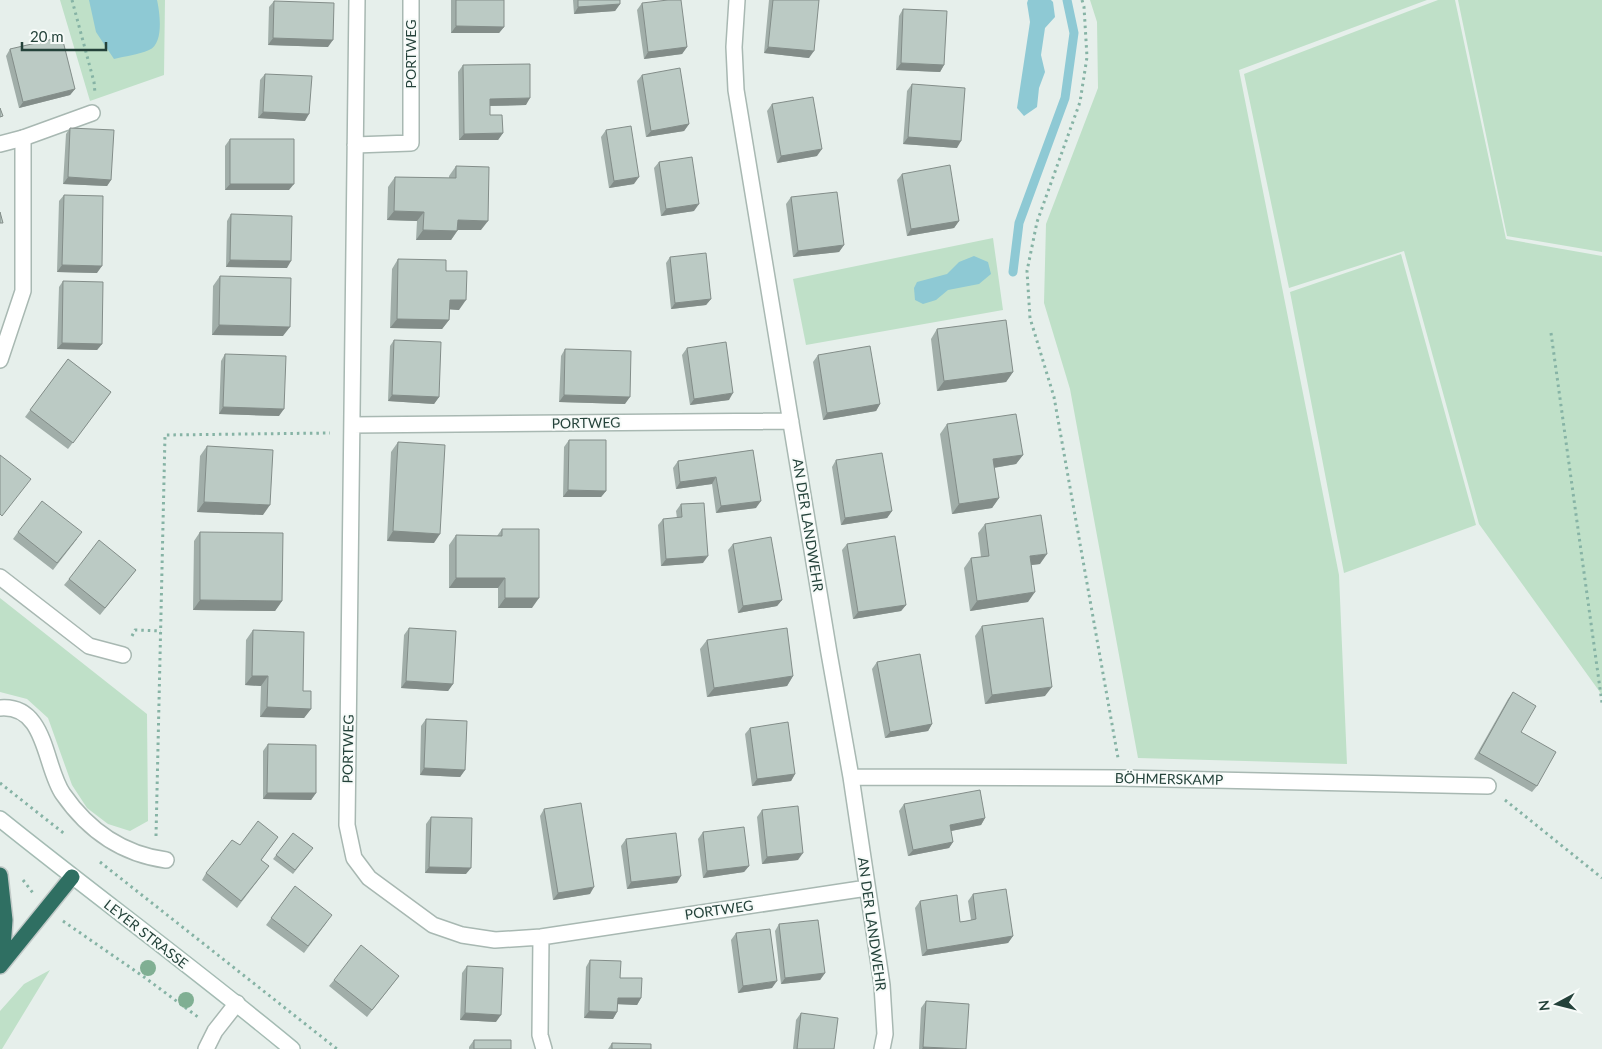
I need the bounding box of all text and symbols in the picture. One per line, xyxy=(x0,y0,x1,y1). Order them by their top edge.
scale bar xyxy=(22,20,106,52)
street label: PORTWEG xyxy=(402,20,419,88)
text: 20 m xyxy=(30,27,64,45)
street label: PORTWEG xyxy=(551,413,621,432)
street label: AN DER LANDWEHR xyxy=(790,457,827,593)
street label: PORTWEG xyxy=(338,714,357,784)
street label: BÖHMERSKAMP xyxy=(1115,769,1223,788)
street label: AN DER LANDWEHR xyxy=(855,856,890,992)
street label: LEYER STRASSE xyxy=(101,896,192,972)
street label: PORTWEG xyxy=(684,896,754,923)
north arrow xyxy=(1532,979,1582,1029)
text: N xyxy=(1535,999,1553,1012)

